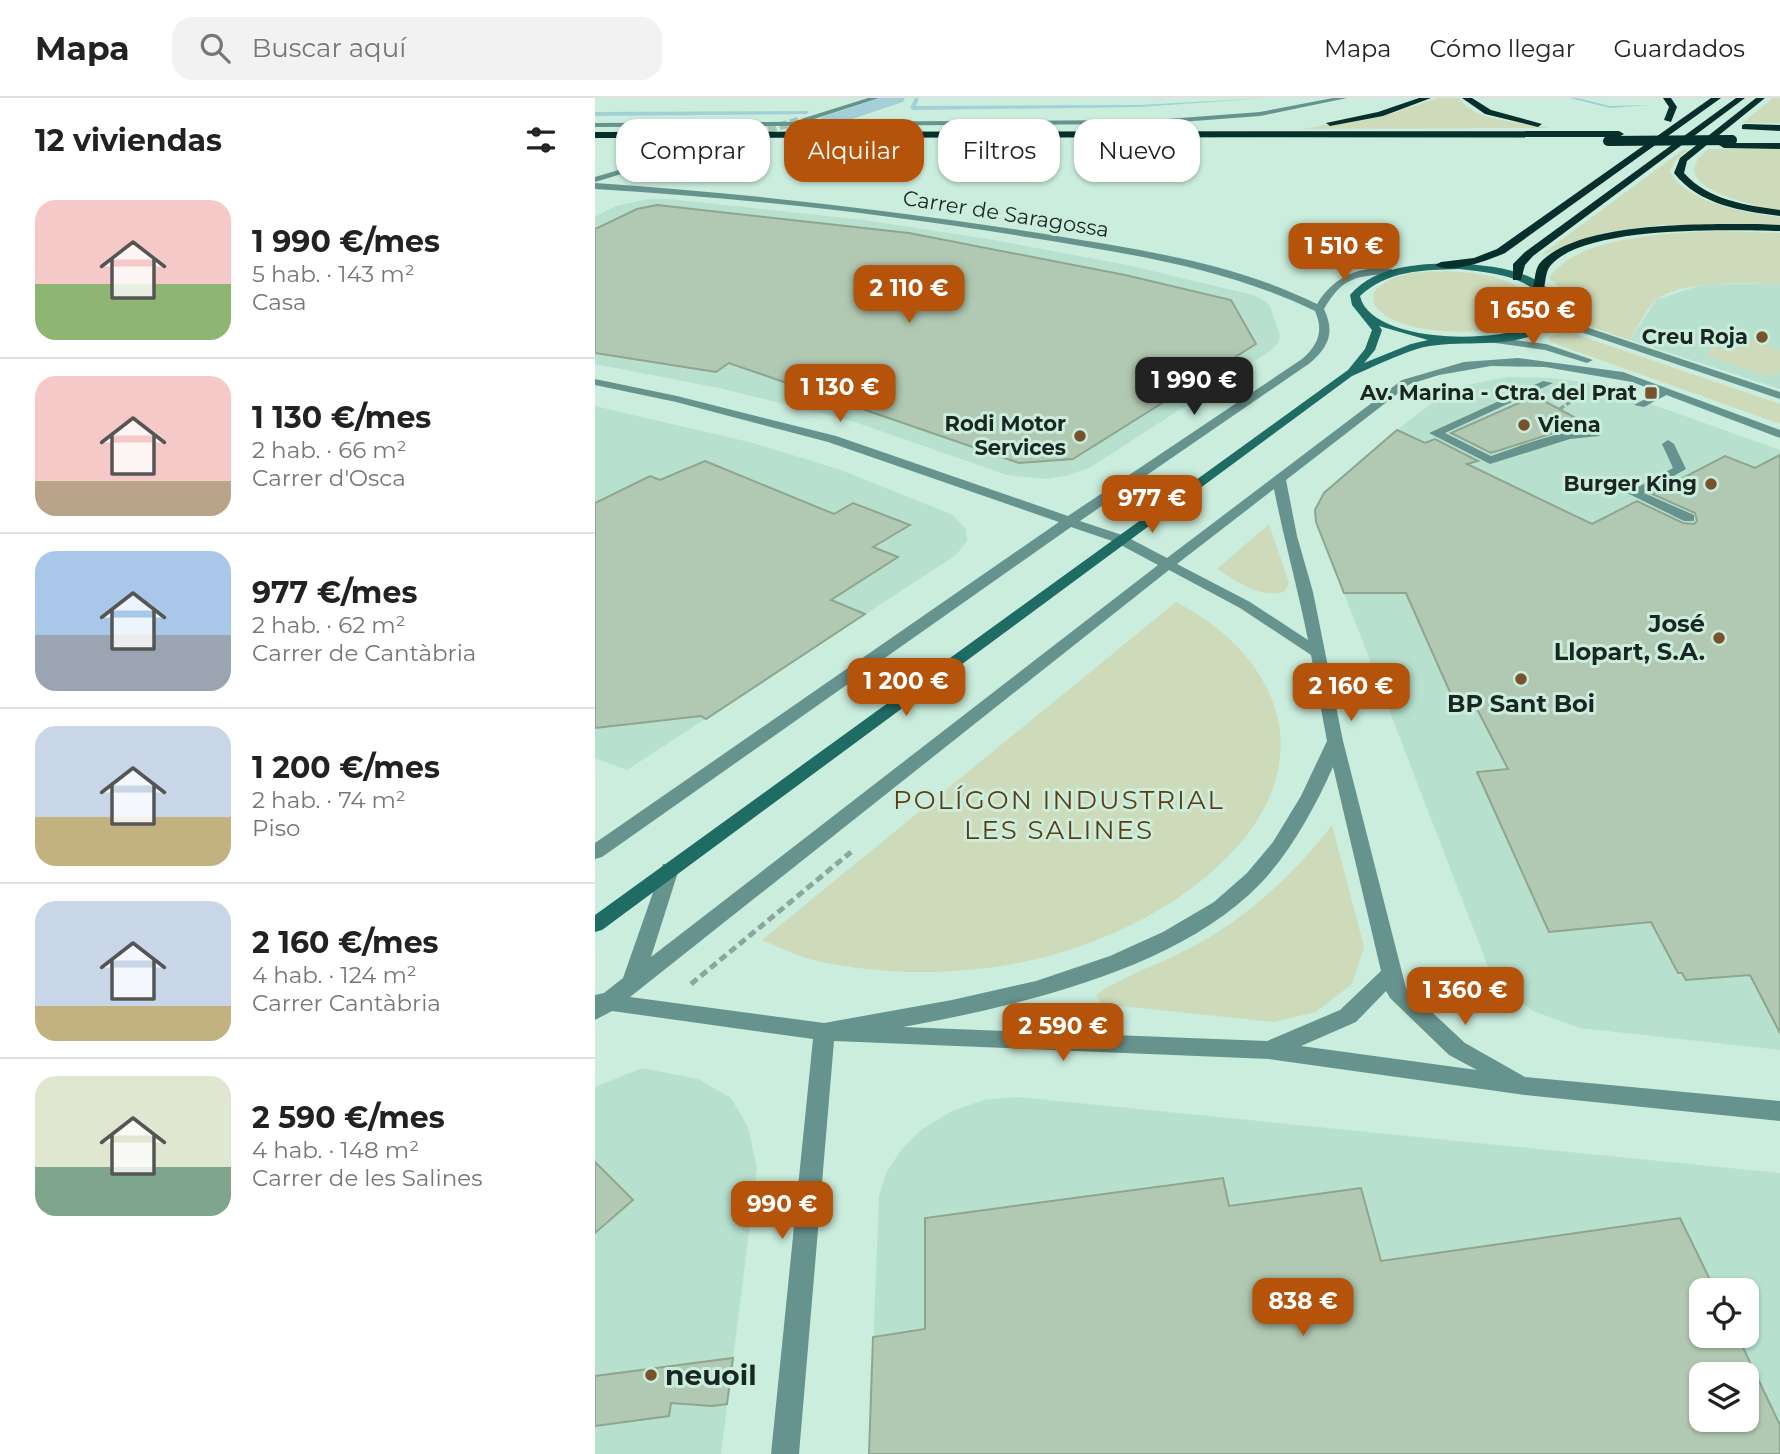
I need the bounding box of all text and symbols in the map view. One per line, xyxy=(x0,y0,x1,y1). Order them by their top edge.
search box xyxy=(172,17,662,80)
text: Mapa xyxy=(35,28,130,68)
icon: search xyxy=(196,29,234,67)
text: Buscar aquí xyxy=(252,32,406,64)
text: Mapa xyxy=(1324,34,1391,63)
text: Cómo llegar xyxy=(1429,34,1575,63)
text: Guardados xyxy=(1613,34,1745,63)
chip: Comprar xyxy=(616,119,770,182)
chip: Alquilar xyxy=(784,119,924,182)
chip: Filtros xyxy=(938,119,1060,182)
chip: Nuevo xyxy=(1074,119,1200,182)
icon: filters xyxy=(522,121,560,159)
text: 12 viviendas xyxy=(35,122,222,159)
street label: Carrer de Saragossa xyxy=(901,185,1111,242)
text: 1 990 €/mes xyxy=(252,223,440,260)
pin: 1 510 € xyxy=(1279,223,1409,283)
icon: home xyxy=(91,228,175,312)
text: 1 510 € xyxy=(1304,232,1384,260)
text: 5 hab. · 143 m² xyxy=(252,260,415,288)
pin: 2 110 € xyxy=(844,266,974,325)
text: 2 110 € xyxy=(870,274,948,302)
text: Casa xyxy=(252,288,307,316)
pin: 1 650 € xyxy=(1468,288,1598,347)
text: 1 650 € xyxy=(1491,296,1575,324)
place label: Creu Roja xyxy=(1642,324,1748,349)
marker: Creu Roja xyxy=(1754,329,1770,345)
pin: 1 990 € xyxy=(1129,358,1259,417)
pin: 1 130 € xyxy=(775,364,905,424)
text: 1 990 € xyxy=(1151,366,1237,394)
text: 1 130 € xyxy=(801,373,879,401)
place label: Av. Marina - Ctra. del Prat xyxy=(1359,380,1637,405)
marker: Av. Marina - Ctra. del Prat xyxy=(1643,385,1659,401)
text: 1 130 €/mes xyxy=(252,399,431,436)
icon: home xyxy=(91,404,175,488)
place label: Rodi Motor Services xyxy=(945,411,1066,460)
place label: Viena xyxy=(1537,412,1601,437)
marker: Viena xyxy=(1516,417,1532,433)
marker: Rodi Motor Services xyxy=(1072,428,1088,444)
text: 2 hab. · 66 m² xyxy=(252,436,407,464)
text: Carrer d'Osca xyxy=(252,464,406,492)
place label: Burger King xyxy=(1564,471,1697,496)
pin: 977 € xyxy=(1103,476,1201,535)
marker: Burger King xyxy=(1703,476,1719,492)
text: 977 € xyxy=(1118,484,1186,512)
text: 977 €/mes xyxy=(252,574,417,611)
icon: home xyxy=(91,579,175,663)
place label: José Llopart, S.A. xyxy=(1554,609,1705,666)
text: 2 hab. · 62 m² xyxy=(252,611,406,639)
marker: José Llopart, S.A. xyxy=(1711,630,1727,646)
text: Carrer de Cantàbria xyxy=(252,639,476,667)
pin: 1 200 € xyxy=(841,658,971,718)
pin: 2 160 € xyxy=(1286,664,1416,723)
text: 1 200 € xyxy=(863,667,949,695)
marker: BP Sant Boi xyxy=(1513,671,1529,687)
text: 2 160 € xyxy=(1309,672,1393,700)
place label: BP Sant Boi xyxy=(1447,689,1595,718)
text: 1 200 €/mes xyxy=(252,749,440,786)
icon: home xyxy=(91,754,175,838)
district label: POLÍGON INDUSTRIAL LES SALINES xyxy=(893,784,1225,846)
text: 2 hab. · 74 m² xyxy=(252,786,406,814)
text: Piso xyxy=(252,814,300,842)
text: 2 160 €/mes xyxy=(252,924,439,961)
icon: home xyxy=(91,929,175,1013)
text: 4 hab. · 124 m² xyxy=(252,961,417,989)
pin: 1 360 € xyxy=(1400,968,1530,1027)
text: 1 360 € xyxy=(1423,976,1507,1004)
text: Carrer Cantàbria xyxy=(252,989,441,1017)
pin: 2 590 € xyxy=(998,1004,1128,1063)
text: 2 590 € xyxy=(1018,1012,1108,1040)
text: 2 590 €/mes xyxy=(252,1099,445,1136)
icon: home xyxy=(91,1104,175,1188)
text: 4 hab. · 148 m² xyxy=(252,1136,419,1164)
text: Carrer de les Salines xyxy=(252,1164,482,1192)
pin: 990 € xyxy=(733,1182,831,1241)
text: 990 € xyxy=(747,1190,817,1218)
pin: 838 € xyxy=(1254,1278,1352,1338)
map controls xyxy=(1689,1278,1759,1432)
button: locate xyxy=(1689,1278,1759,1348)
text: 838 € xyxy=(1268,1287,1338,1315)
place label: neuoil xyxy=(665,1358,757,1392)
button: layers xyxy=(1689,1362,1759,1432)
marker: neuoil xyxy=(643,1367,659,1383)

